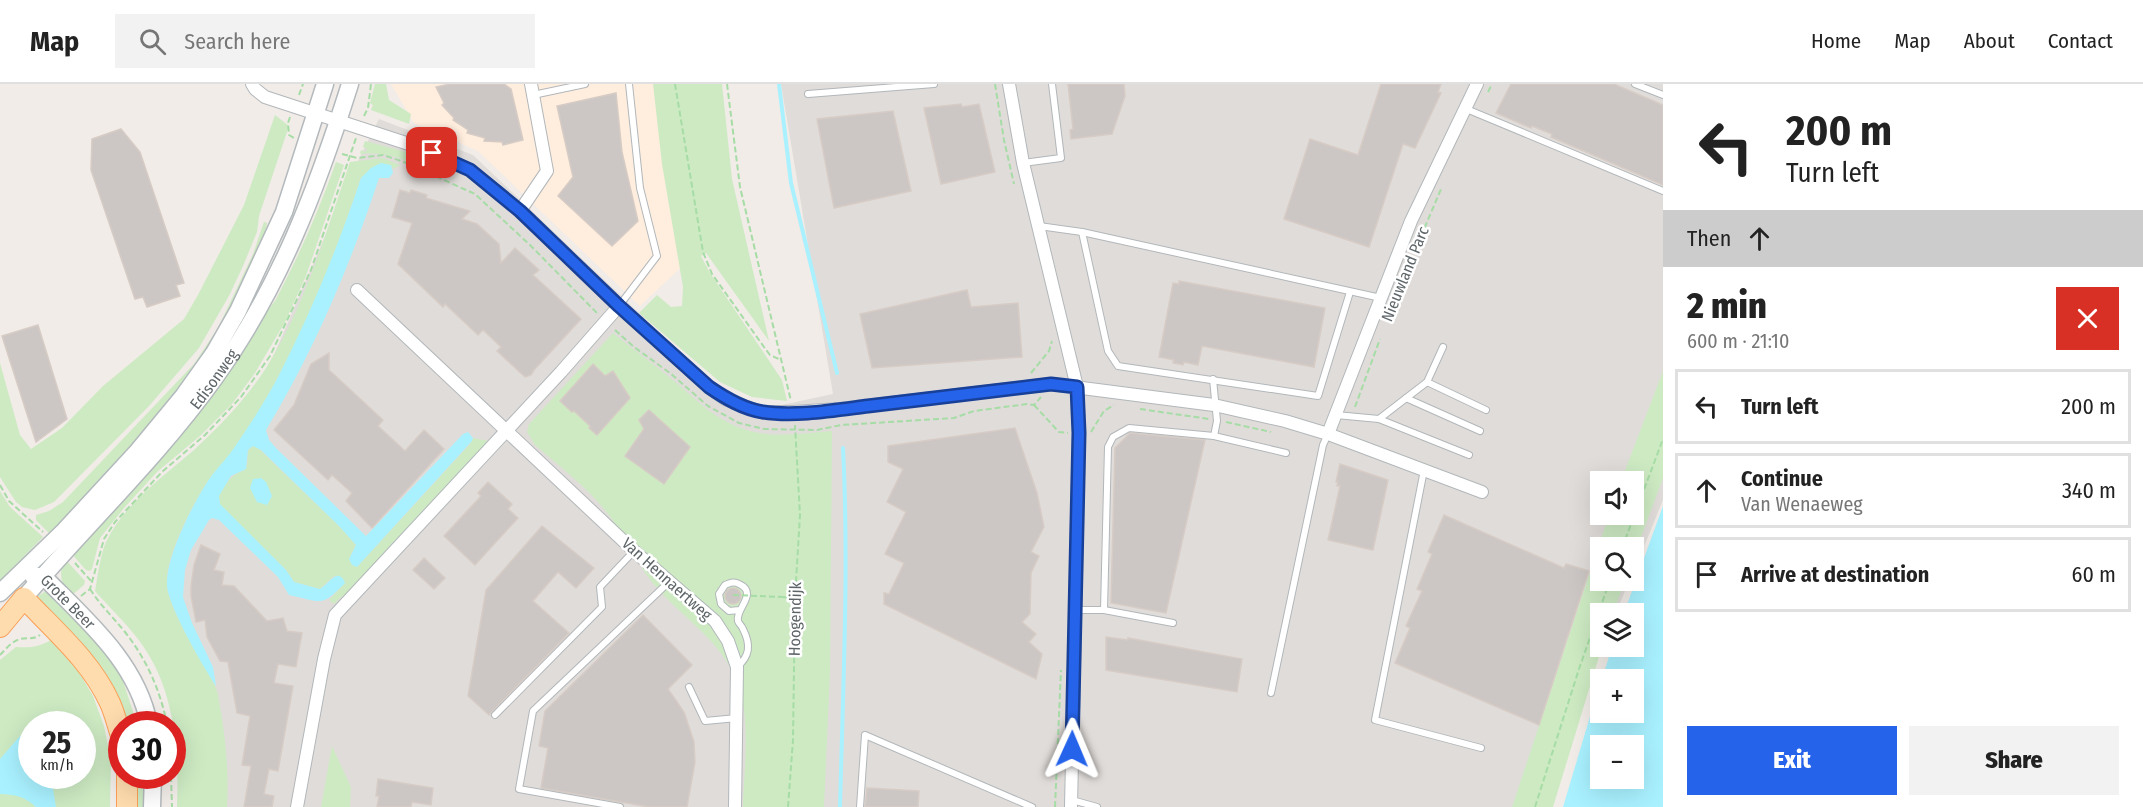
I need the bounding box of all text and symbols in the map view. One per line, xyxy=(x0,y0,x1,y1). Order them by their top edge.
search box xyxy=(115,14,535,68)
text: Map xyxy=(30,25,79,58)
icon: search xyxy=(136,25,169,58)
text: Search here xyxy=(184,28,290,55)
text: Home xyxy=(1811,28,1861,54)
text: Map xyxy=(1894,28,1931,54)
text: About xyxy=(1964,28,2015,54)
text: Contact xyxy=(2048,28,2113,54)
text: 200 m xyxy=(1786,106,1892,156)
icon: left xyxy=(1687,108,1765,186)
pin xyxy=(406,127,457,178)
icon: arrive xyxy=(415,136,448,169)
text: Turn left xyxy=(1786,157,1879,189)
icon: ahead xyxy=(1743,222,1776,255)
street label: Nieuwland Parc xyxy=(1377,224,1433,324)
text: Then xyxy=(1687,225,1731,252)
text: 2 min xyxy=(1687,284,1767,328)
button: close xyxy=(2056,287,2119,350)
text: 600 m · 21:10 xyxy=(1687,329,1789,353)
street label: Edisonweg xyxy=(186,345,242,413)
icon: left xyxy=(1690,390,1723,423)
text: Turn left xyxy=(1741,393,1819,420)
text: 200 m xyxy=(2061,393,2116,420)
text: Continue xyxy=(1741,465,1823,492)
map controls xyxy=(1590,471,1644,789)
button: sound xyxy=(1590,471,1644,525)
icon: ahead xyxy=(1690,474,1723,507)
text: 340 m xyxy=(2062,477,2116,504)
text: Van Wenaeweg xyxy=(1741,492,1863,516)
street label: Van Hennaertweg xyxy=(618,534,716,625)
button: search xyxy=(1590,537,1644,591)
icon: arrive xyxy=(1690,558,1723,591)
text: Arrive at destination xyxy=(1741,561,1929,588)
text: 60 m xyxy=(2072,561,2116,588)
street label: Grote Beer xyxy=(37,570,100,633)
street label: Hoogendijk xyxy=(785,581,805,656)
button: layers xyxy=(1590,603,1644,657)
button: + xyxy=(1590,669,1644,723)
speed limit sign: 30 xyxy=(108,711,186,789)
position arrow xyxy=(1040,717,1104,781)
text: 25 xyxy=(43,725,71,761)
button: Exit xyxy=(1687,726,1897,795)
button: Share xyxy=(1909,726,2119,795)
button: − xyxy=(1590,735,1644,789)
text: km/h xyxy=(40,756,74,774)

